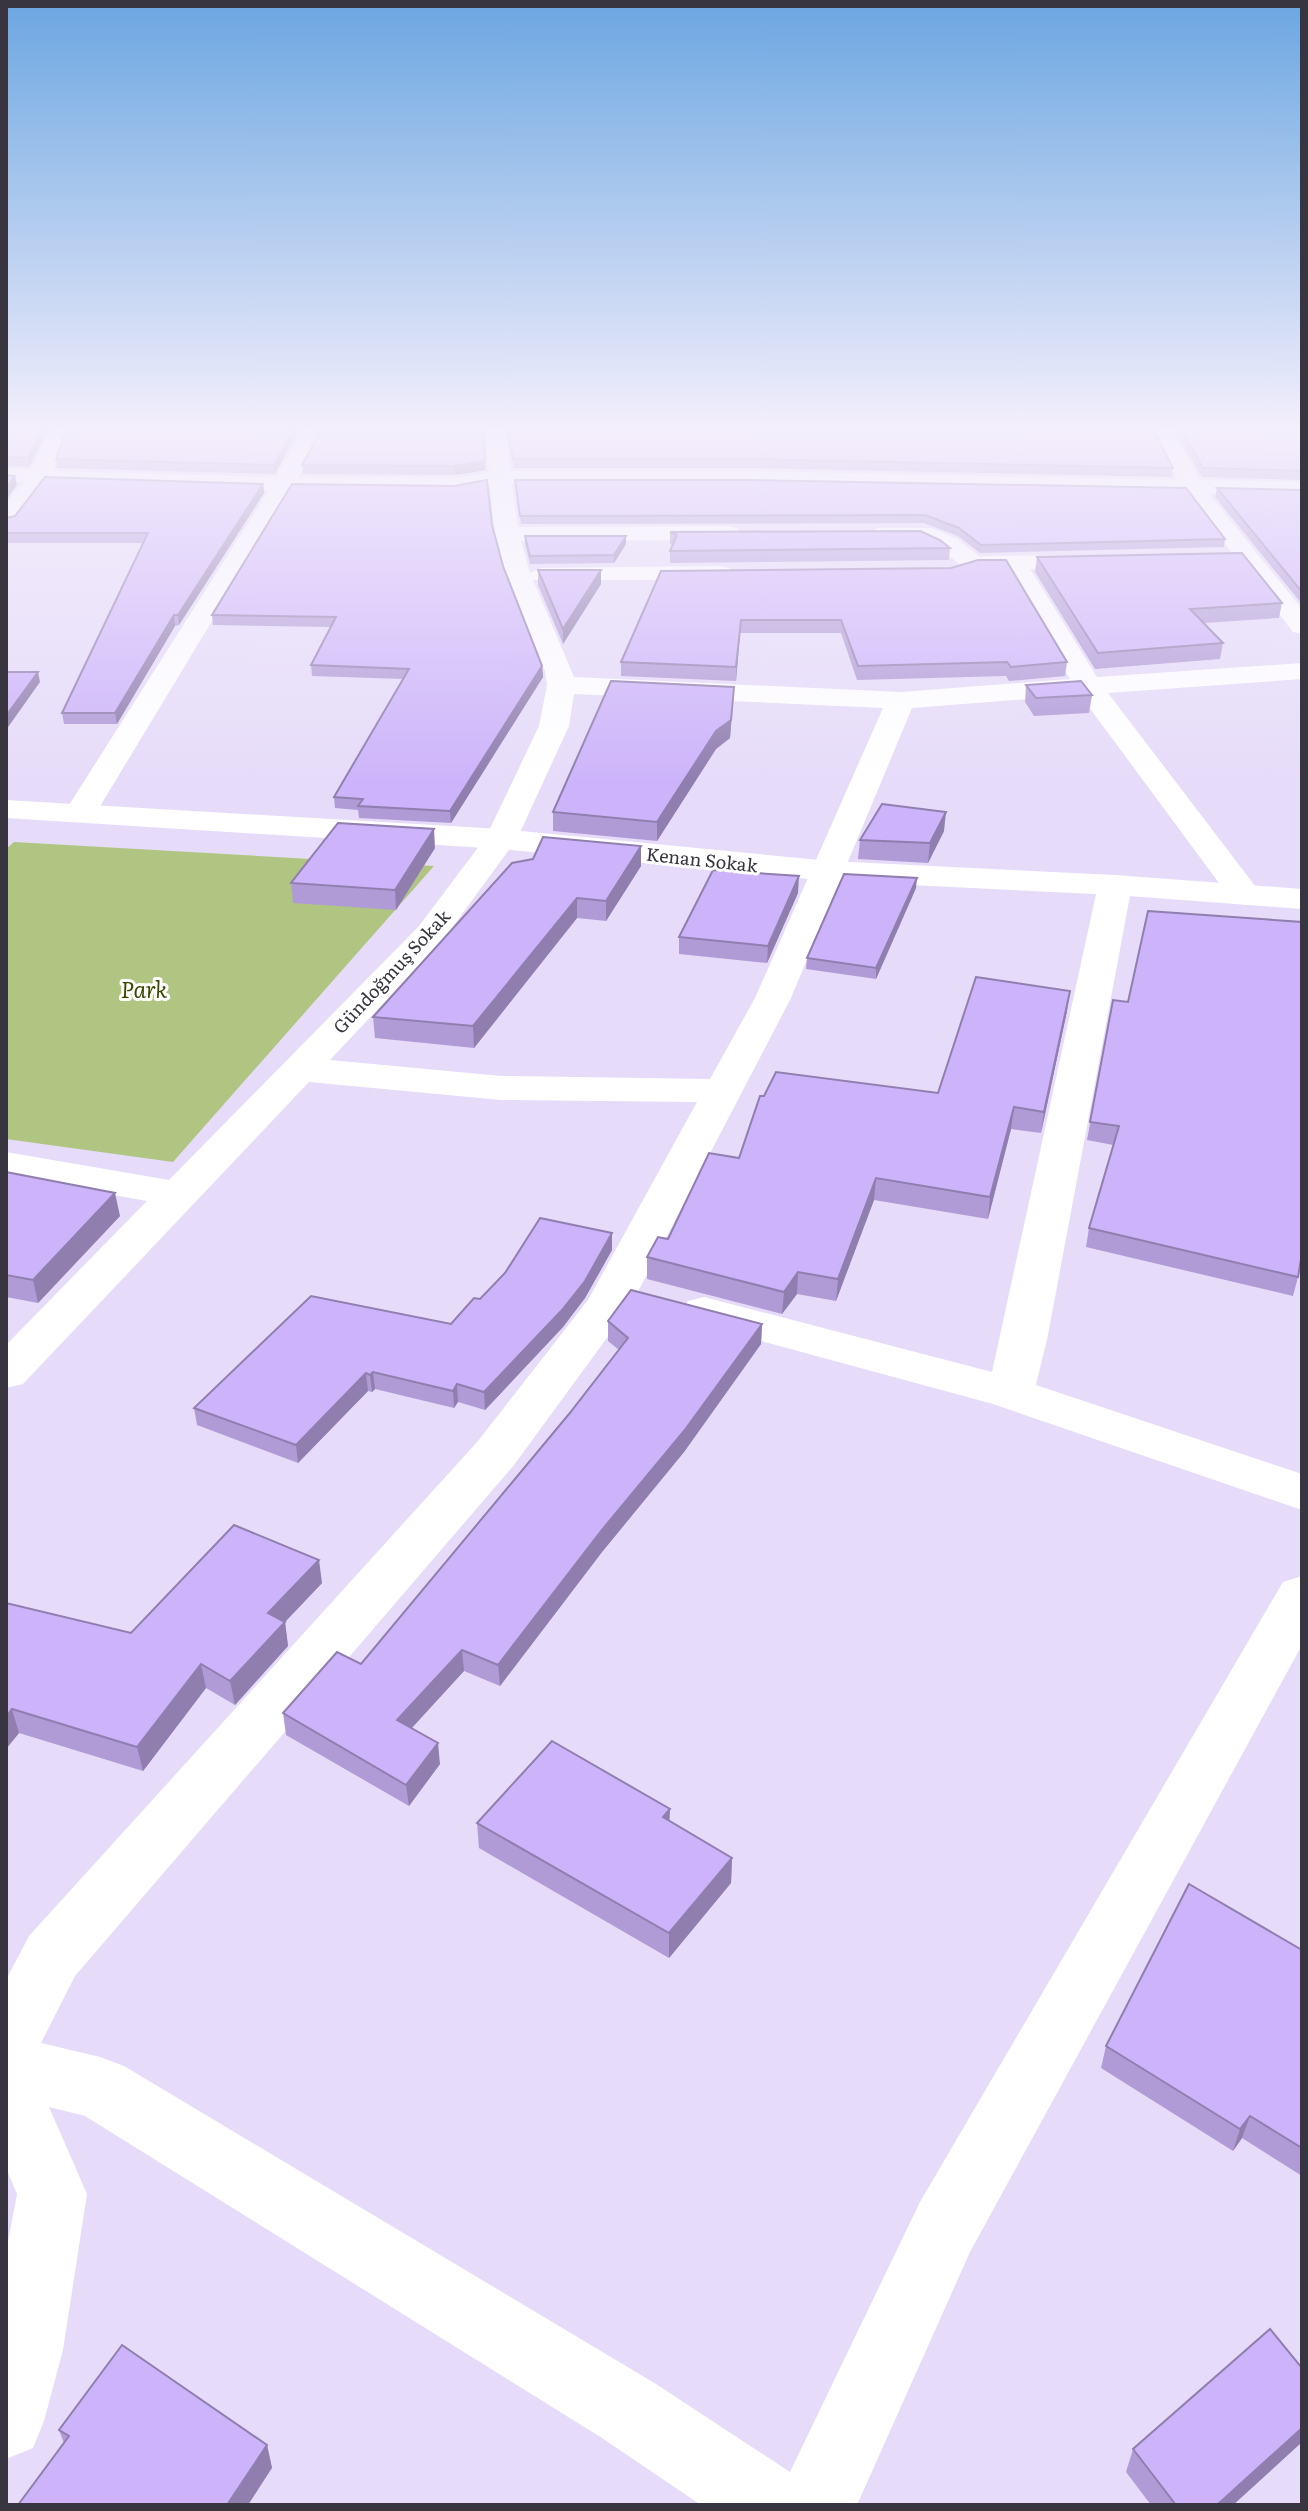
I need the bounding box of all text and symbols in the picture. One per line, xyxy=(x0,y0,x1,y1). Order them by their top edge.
street label: Kenan Sokak xyxy=(645,840,760,878)
street label: Gündoğmuş Sokak xyxy=(326,902,456,1039)
park label: Park xyxy=(121,972,167,1005)

